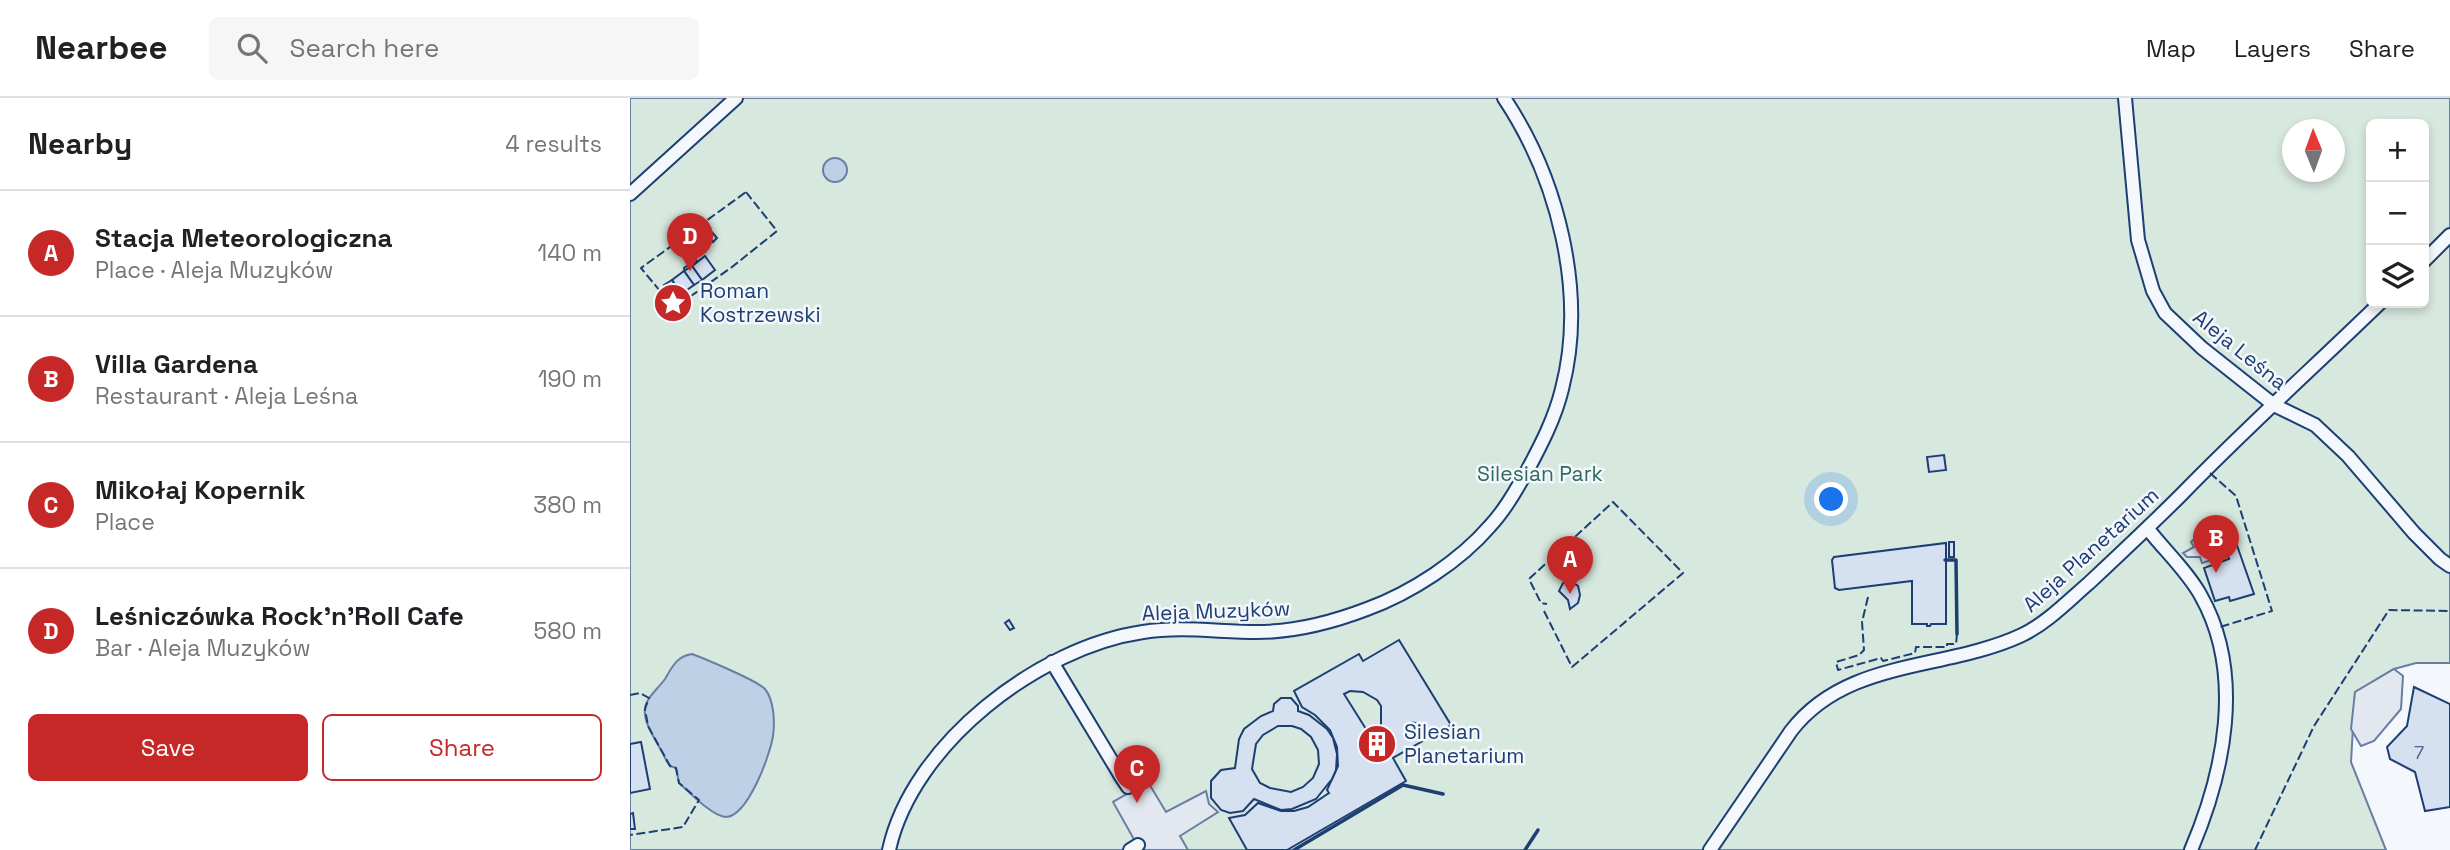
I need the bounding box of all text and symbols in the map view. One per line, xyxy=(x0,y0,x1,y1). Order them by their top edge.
search box xyxy=(209,17,699,80)
text: Nearbee xyxy=(35,27,167,69)
icon: search xyxy=(233,29,271,67)
text: Search here xyxy=(289,31,439,65)
text: Map xyxy=(2146,33,2196,64)
text: Layers xyxy=(2234,33,2311,64)
text: Share xyxy=(2349,33,2415,64)
north arrow xyxy=(2282,119,2345,182)
map controls xyxy=(2366,119,2429,308)
button: + xyxy=(2366,119,2429,182)
text: Nearby xyxy=(28,124,132,163)
text: 4 results xyxy=(505,129,602,159)
button: − xyxy=(2366,182,2429,245)
pin: D xyxy=(667,213,713,271)
text: Stacja Meteorologiczna xyxy=(95,221,393,255)
text: A xyxy=(44,238,58,268)
text: 140 m xyxy=(538,238,602,268)
button: layers xyxy=(2366,245,2429,308)
text: Place · Aleja Muzyków xyxy=(95,255,333,285)
place label: Roman Kostrzewski xyxy=(700,277,821,328)
place icon: Roman Kostrzewski xyxy=(652,282,694,324)
street label: Aleja Leśna xyxy=(2188,303,2293,396)
text: Villa Gardena xyxy=(95,347,258,381)
text: B xyxy=(43,364,59,394)
text: 190 m xyxy=(538,364,602,394)
text: Restaurant · Aleja Leśna xyxy=(95,381,358,411)
park label: Silesian Park xyxy=(1477,460,1603,487)
text: Mikołaj Kopernik xyxy=(95,473,305,507)
street label: Aleja Planetarium xyxy=(2017,481,2164,618)
your location xyxy=(1814,482,1848,516)
text: C xyxy=(44,490,58,520)
text: 380 m xyxy=(533,490,602,520)
text: Place xyxy=(95,507,155,537)
pin: B xyxy=(2193,515,2239,573)
pin: A xyxy=(1547,536,1593,594)
street label: Aleja Muzyków xyxy=(1141,594,1291,627)
text: Leśniczówka Rock'n'Roll Cafe xyxy=(95,599,464,633)
text: D xyxy=(43,616,59,646)
text: 580 m xyxy=(533,616,602,646)
text: Bar · Aleja Muzyków xyxy=(95,633,311,663)
button: Save xyxy=(28,714,308,781)
button: Share xyxy=(322,714,602,781)
place label: Silesian Planetarium xyxy=(1404,718,1524,769)
building icon: Silesian Planetarium xyxy=(1356,723,1398,765)
house number: 7 xyxy=(2414,741,2424,764)
pin: C xyxy=(1114,745,1160,803)

